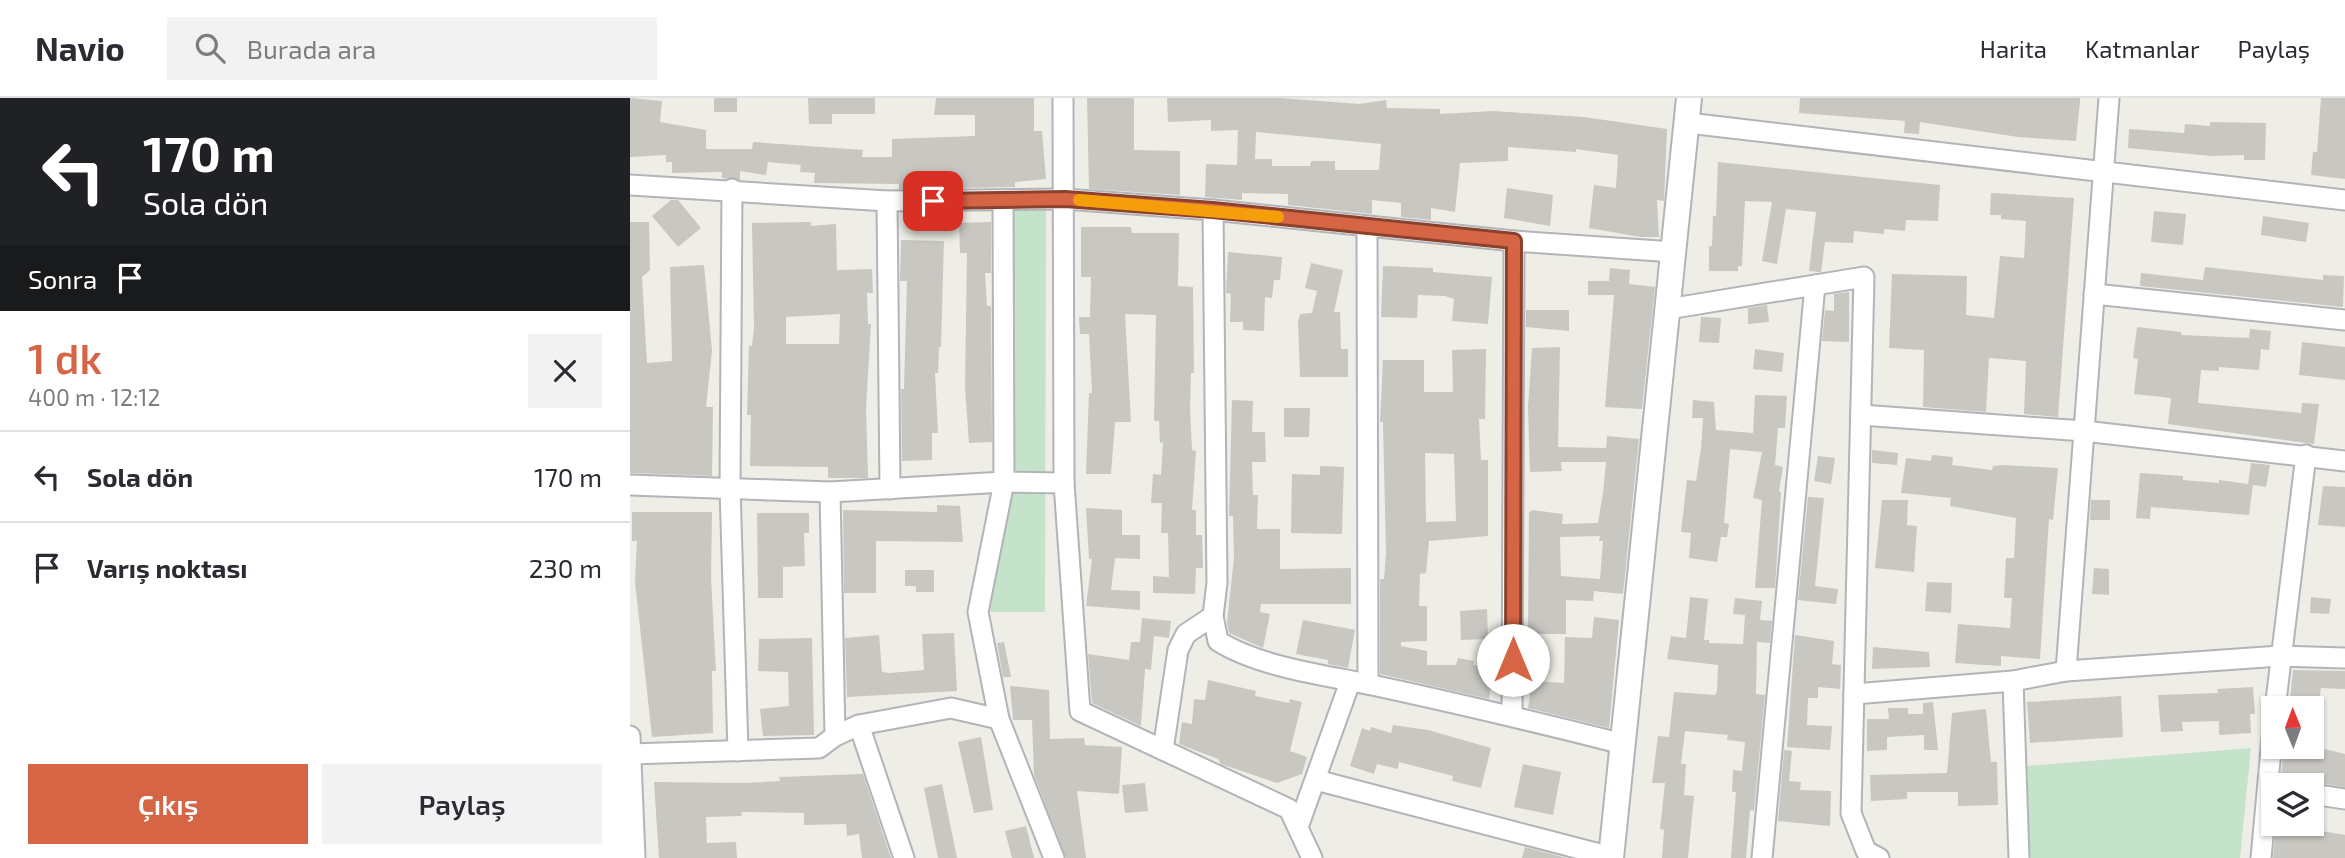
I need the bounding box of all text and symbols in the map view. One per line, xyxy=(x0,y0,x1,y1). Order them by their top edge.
search box xyxy=(167,17,657,80)
text: Navio xyxy=(35,28,125,68)
icon: search xyxy=(191,29,229,67)
text: Burada ara xyxy=(247,33,376,64)
text: Harita xyxy=(1980,34,2047,63)
text: Katmanlar xyxy=(2085,34,2200,63)
text: Paylaş xyxy=(2238,34,2310,63)
text: 170 m xyxy=(143,123,275,182)
icon: left xyxy=(28,126,119,217)
pin xyxy=(903,171,963,231)
icon: arrive xyxy=(914,182,952,220)
text: Sola dön xyxy=(143,183,268,221)
icon: arrive xyxy=(111,259,149,297)
text: Sonra xyxy=(28,263,97,294)
text: 1 dk xyxy=(28,332,102,382)
button: close xyxy=(528,334,602,408)
text: 400 m · 12:12 xyxy=(28,383,160,411)
icon: left xyxy=(28,458,66,496)
text: Sola dön xyxy=(87,461,193,492)
text: 170 m xyxy=(534,461,602,492)
icon: arrive xyxy=(28,549,66,587)
text: Varış noktası xyxy=(87,552,247,583)
text: 230 m xyxy=(529,552,602,583)
position arrow xyxy=(1476,623,1550,697)
north arrow xyxy=(2261,696,2324,760)
map controls xyxy=(2261,696,2324,836)
button: Çıkış xyxy=(28,764,308,844)
button: Paylaş xyxy=(322,764,602,844)
button: layers xyxy=(2261,773,2324,836)

